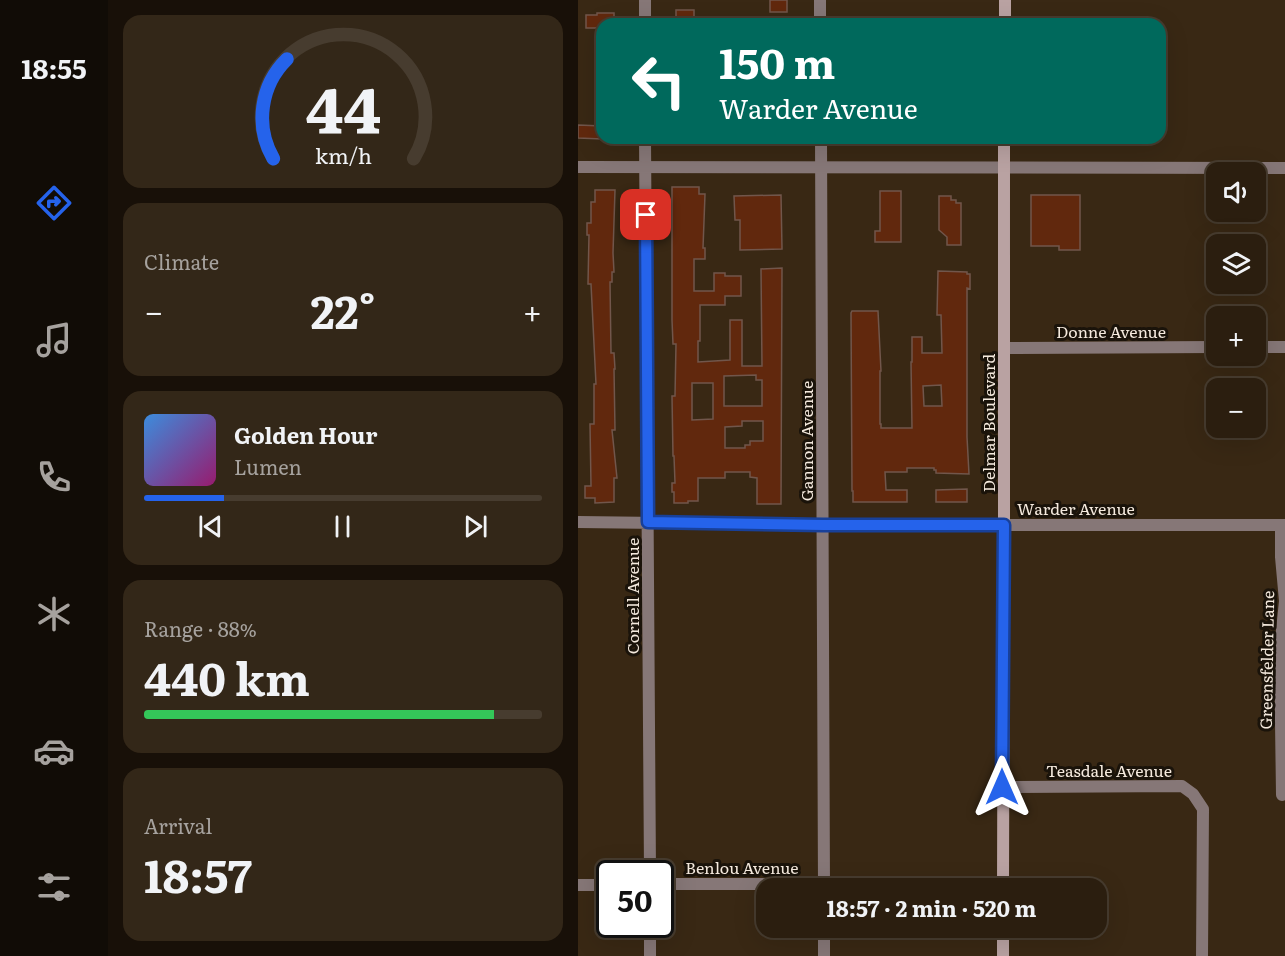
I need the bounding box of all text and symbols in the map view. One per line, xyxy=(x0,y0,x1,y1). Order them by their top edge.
text: 150 m xyxy=(719,30,835,92)
icon: left xyxy=(620,42,698,120)
text: 18:55 xyxy=(21,47,87,87)
text: 44 xyxy=(305,60,381,152)
text: Warder Avenue xyxy=(719,87,918,127)
text: km/h xyxy=(314,139,372,171)
map controls xyxy=(1206,162,1266,438)
button: sound xyxy=(1206,162,1266,222)
icon: directions xyxy=(33,182,75,224)
pin xyxy=(620,189,671,240)
icon: arrive xyxy=(629,198,662,231)
button: layers xyxy=(1206,234,1266,294)
text: Climate xyxy=(144,246,219,276)
text: 22° xyxy=(310,276,376,343)
text: − xyxy=(144,285,163,334)
text: + xyxy=(523,285,542,334)
button: + xyxy=(1206,306,1266,366)
icon: music xyxy=(33,319,75,361)
street label: Donne Avenue xyxy=(1056,319,1166,343)
street label: Delmar Boulevard xyxy=(976,354,1000,492)
button: − xyxy=(1206,378,1266,438)
street label: Gannon Avenue xyxy=(794,381,818,501)
text: Golden Hour xyxy=(234,418,377,451)
text: Lumen xyxy=(234,451,302,481)
icon: phone xyxy=(33,456,75,498)
street label: Warder Avenue xyxy=(1017,496,1135,520)
icon: previous xyxy=(194,510,227,543)
icon: pause xyxy=(326,510,359,543)
icon: next xyxy=(459,510,492,543)
street label: Cornell Avenue xyxy=(620,538,644,654)
street label: Greensfelder Lane xyxy=(1253,590,1279,730)
icon: climate xyxy=(33,593,75,635)
text: Range · 88% xyxy=(144,613,257,643)
text: 440 km xyxy=(144,643,310,710)
icon: car xyxy=(33,730,75,772)
position arrow xyxy=(970,755,1034,819)
street label: Teasdale Avenue xyxy=(1046,758,1172,782)
text: Arrival xyxy=(144,810,212,840)
text: 18:57 xyxy=(144,840,252,907)
street label: Benlou Avenue xyxy=(685,855,799,879)
speed limit sign: 50 xyxy=(596,860,674,938)
icon: filters xyxy=(33,866,75,908)
text: 18:57 · 2 min · 520 m xyxy=(827,891,1036,924)

